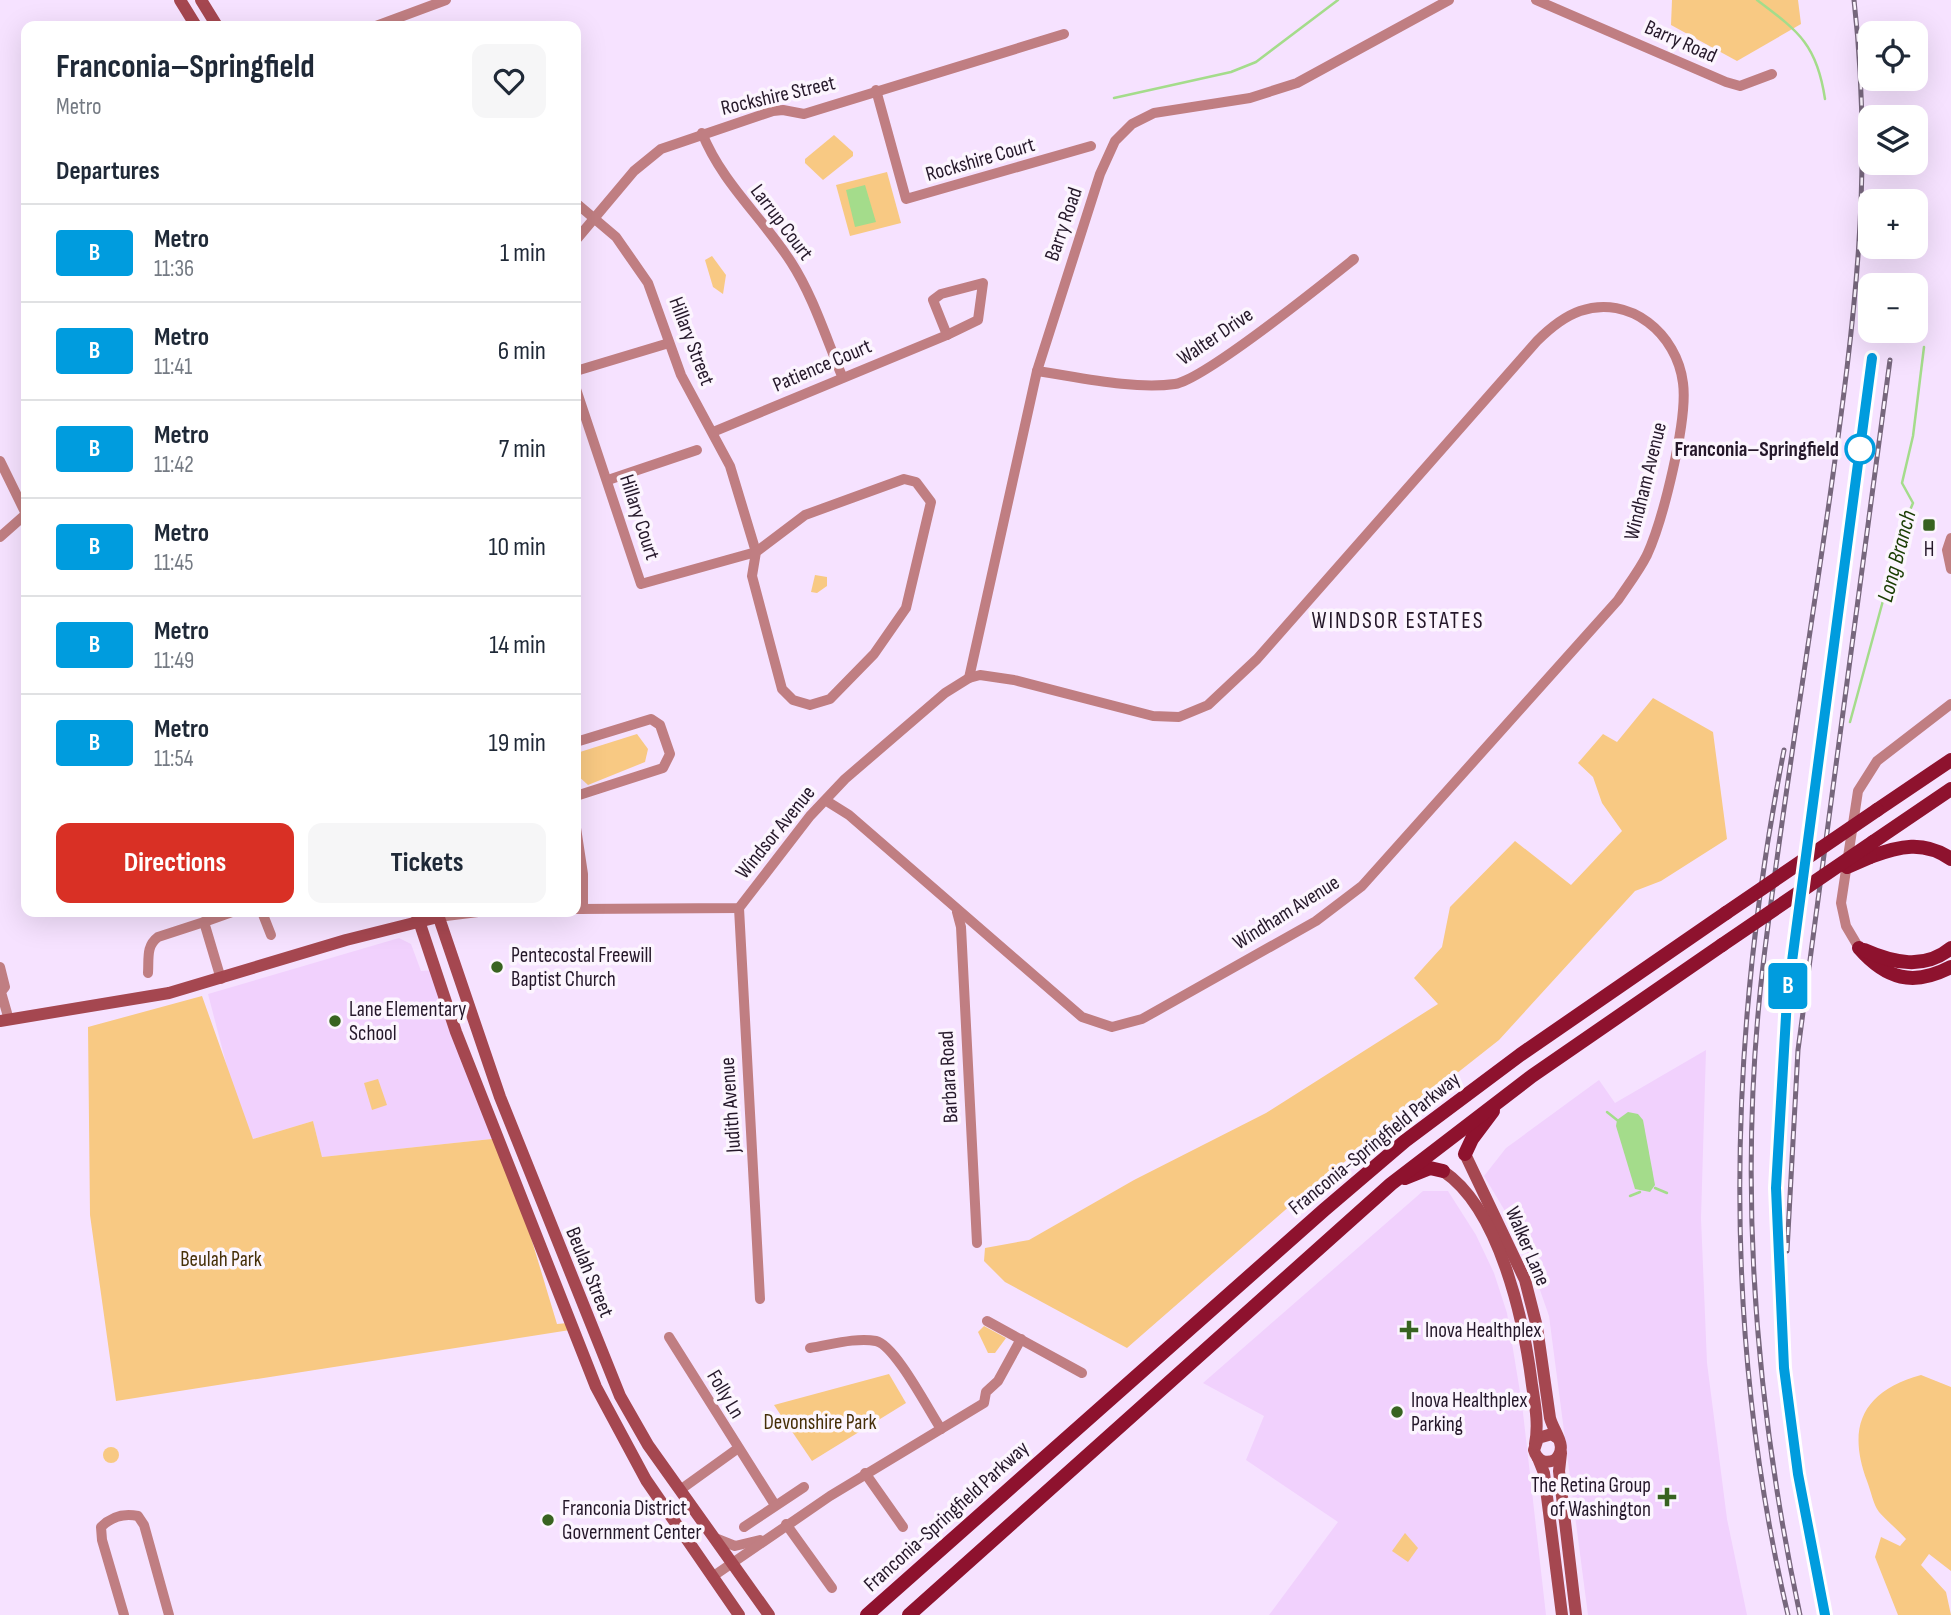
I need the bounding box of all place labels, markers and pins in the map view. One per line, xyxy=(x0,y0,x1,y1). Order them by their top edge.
marker: Franconia–Springfield xyxy=(1845,434,1875,464)
place label: Franconia–Springfield xyxy=(1674,437,1839,462)
marker: H xyxy=(1921,517,1937,533)
place label: H xyxy=(1924,537,1934,562)
place label: Pentecostal Freewill Baptist Church xyxy=(511,943,652,992)
marker: Pentecostal Freewill Baptist Church xyxy=(489,959,505,975)
place label: Lane Elementary School xyxy=(349,997,466,1046)
marker: Lane Elementary School xyxy=(327,1013,343,1029)
place label: Inova Healthplex xyxy=(1425,1318,1541,1343)
marker: Inova Healthplex xyxy=(1399,1320,1419,1340)
place label: Inova Healthplex Parking xyxy=(1411,1388,1527,1437)
marker: Inova Healthplex Parking xyxy=(1389,1404,1405,1420)
place label: The Retina Group of Washington xyxy=(1531,1473,1651,1522)
marker: The Retina Group of Washington xyxy=(1657,1487,1677,1507)
place label: Franconia District Government Center xyxy=(562,1496,702,1545)
marker: Franconia District Government Center xyxy=(540,1512,556,1528)

